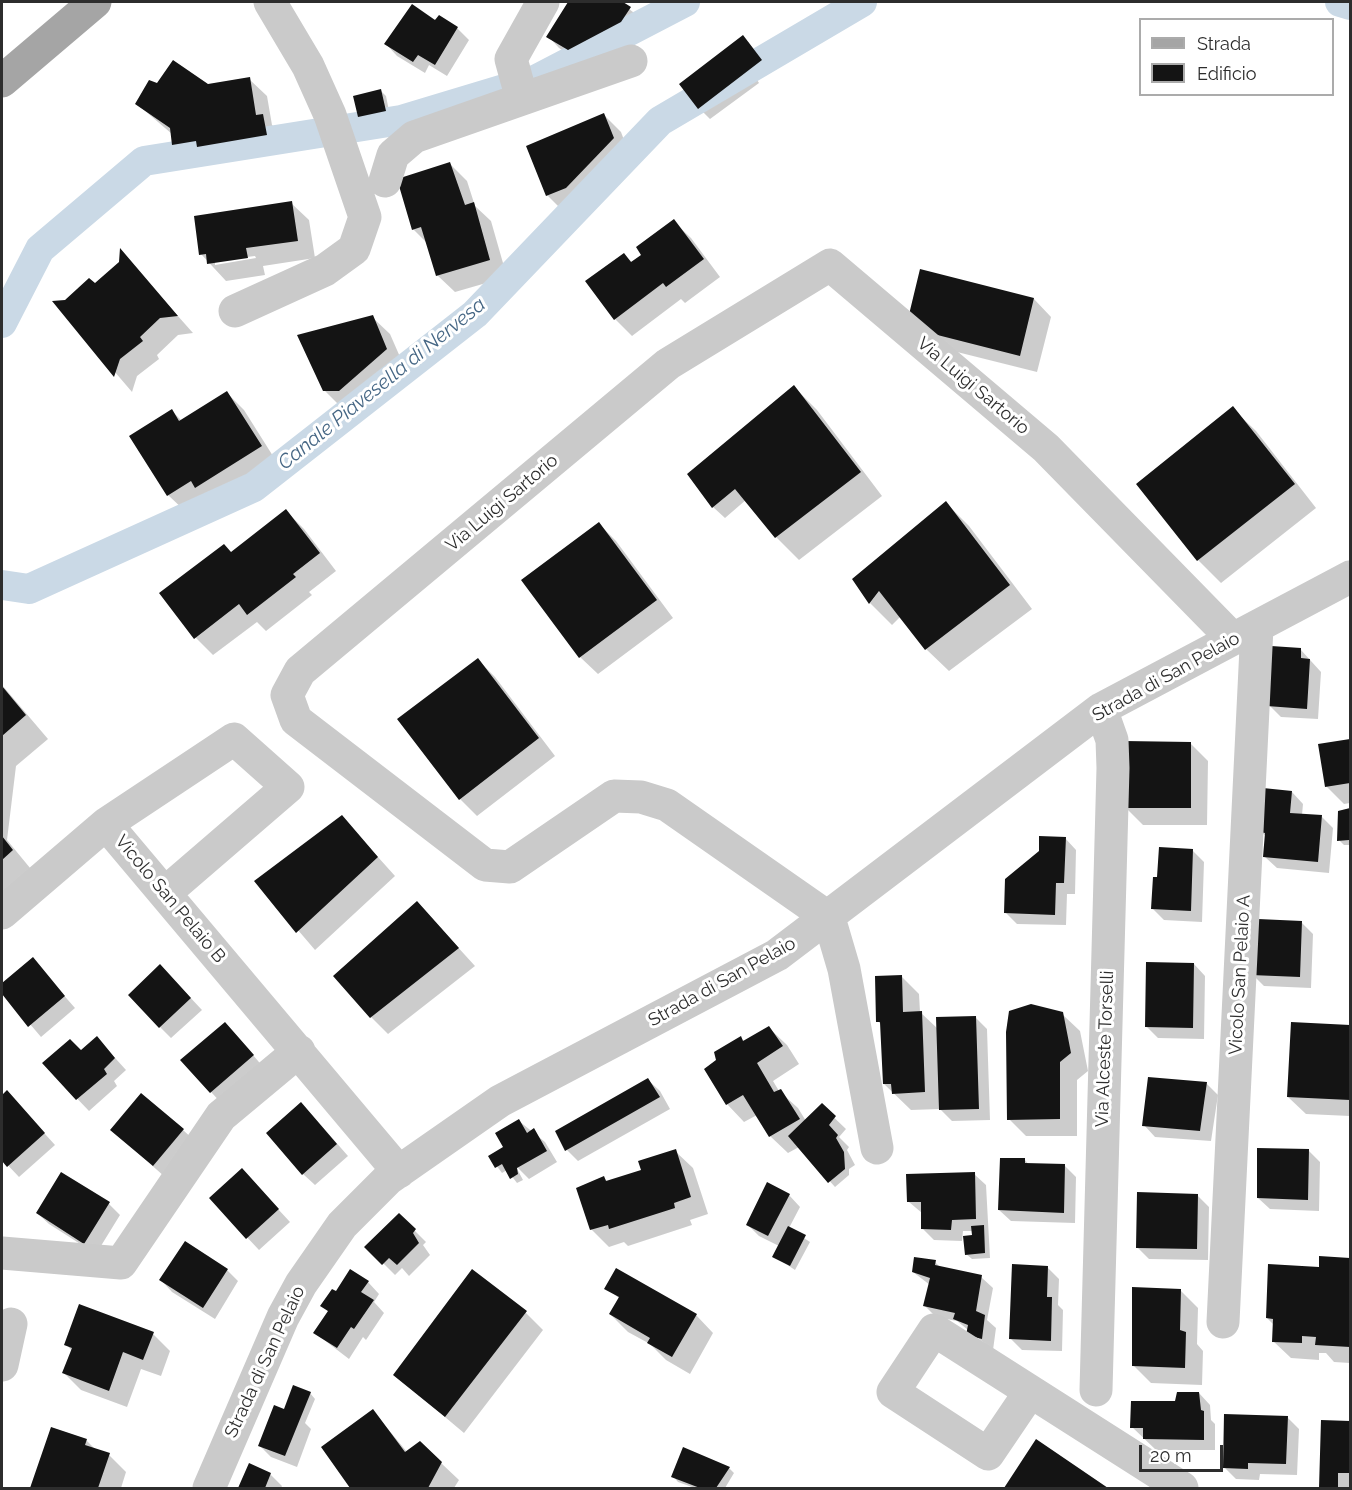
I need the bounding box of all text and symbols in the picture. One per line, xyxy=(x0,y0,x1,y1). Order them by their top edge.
legend xyxy=(1139,18,1334,96)
text: Strada xyxy=(1197,33,1251,54)
text: Edificio xyxy=(1197,63,1256,84)
water label: Canale Piavesella di Nervesa xyxy=(273,293,491,475)
street label: Via Luigi Sartorio xyxy=(912,333,1034,439)
street label: Via Luigi Sartorio xyxy=(441,450,563,556)
street label: Strada di San Pelaio xyxy=(1089,628,1243,726)
street label: Vicolo San Pelaio B xyxy=(110,831,230,967)
street label: Vicolo San Pelaio A xyxy=(1225,894,1255,1056)
street label: Strada di San Pelaio xyxy=(645,933,799,1031)
street label: Via Alceste Torselli xyxy=(1091,970,1119,1128)
street label: Strada di San Pelaio xyxy=(220,1283,310,1441)
scale bar xyxy=(1142,1433,1226,1471)
text: 20 m xyxy=(1150,1445,1192,1466)

